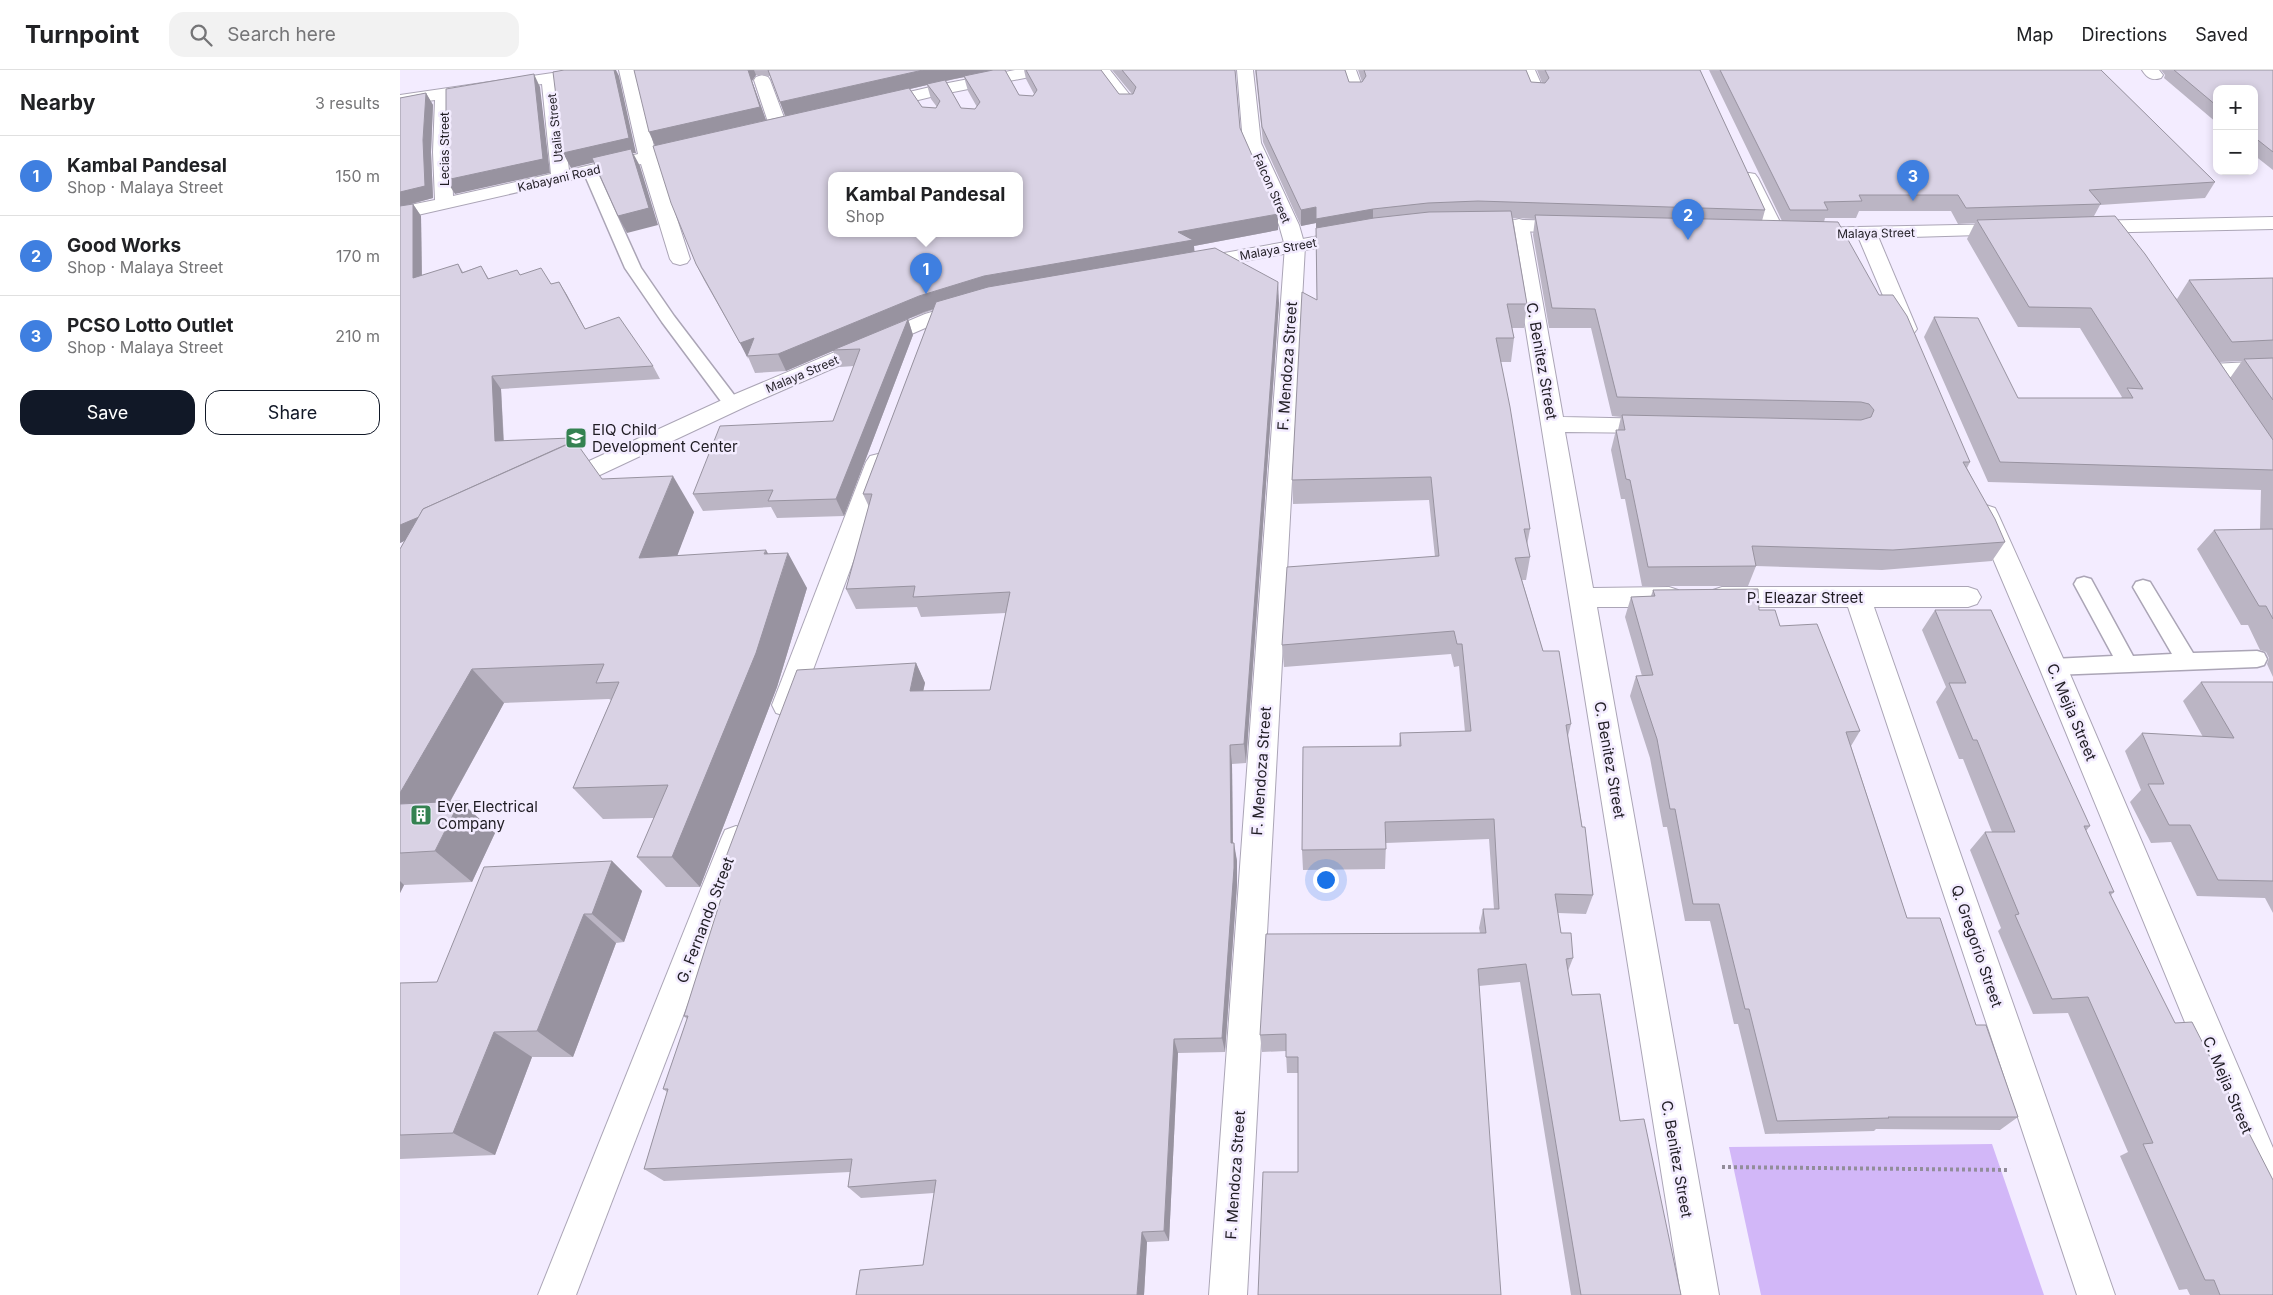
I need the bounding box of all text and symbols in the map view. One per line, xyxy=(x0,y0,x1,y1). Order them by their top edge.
search box xyxy=(169,12,519,57)
text: Turnpoint xyxy=(25,20,139,49)
icon: search xyxy=(187,21,215,49)
text: Search here xyxy=(227,23,336,46)
text: Map xyxy=(2016,24,2054,45)
text: Directions xyxy=(2082,24,2167,45)
text: Saved xyxy=(2195,24,2248,45)
map controls xyxy=(2213,85,2258,175)
button: + xyxy=(2213,85,2258,130)
text: Nearby xyxy=(20,90,95,115)
text: 3 results xyxy=(315,93,380,113)
street label: Utalia Street xyxy=(544,93,566,163)
street label: Lecias Street xyxy=(437,112,452,186)
button: − xyxy=(2213,130,2258,175)
street label: Falcon Street xyxy=(1250,151,1294,225)
text: Kambal Pandesal xyxy=(67,154,227,177)
pin: 3 xyxy=(1897,160,1929,201)
street label: Kabayani Road xyxy=(516,161,602,195)
text: 1 xyxy=(33,166,39,186)
text: 150 m xyxy=(335,166,380,186)
popup xyxy=(828,172,1023,237)
text: Shop · Malaya Street xyxy=(67,177,223,197)
text: Kambal Pandesal xyxy=(846,183,1005,206)
pin: 2 xyxy=(1672,199,1704,240)
text: Shop xyxy=(846,206,885,226)
street label: Malaya Street xyxy=(1837,225,1915,241)
text: Good Works xyxy=(67,234,181,257)
street label: Malaya Street xyxy=(1238,235,1318,263)
text: 2 xyxy=(31,246,41,266)
text: 170 m xyxy=(336,246,380,266)
pin: 1 xyxy=(910,253,942,294)
text: Shop · Malaya Street xyxy=(67,257,223,277)
street label: F. Mendoza Street xyxy=(1273,301,1301,431)
street label: C. Benitez Street xyxy=(1522,301,1562,421)
text: PCSO Lotto Outlet xyxy=(67,314,233,337)
text: 3 xyxy=(31,326,41,346)
text: 210 m xyxy=(335,326,380,346)
text: Shop · Malaya Street xyxy=(67,337,223,357)
street label: Malaya Street xyxy=(763,352,841,396)
button: Save xyxy=(20,390,195,435)
button: Share xyxy=(205,390,380,435)
place label: EIQ Child Development Center xyxy=(592,420,738,456)
school or university icon: EIQ Child Development Center xyxy=(564,426,588,450)
street label: P. Eleazar Street xyxy=(1747,588,1863,607)
street label: C. Mejia Street xyxy=(2043,660,2101,764)
street label: C. Benitez Street xyxy=(1590,700,1630,820)
street label: F. Mendoza Street xyxy=(1247,706,1275,836)
place label: Ever Electrical Company xyxy=(437,797,538,833)
building icon: Ever Electrical Company xyxy=(409,803,433,827)
street label: G. Fernando Street xyxy=(672,854,738,986)
your location xyxy=(1313,867,1339,893)
street label: Q. Gregorio Street xyxy=(1947,882,2007,1010)
street label: C. Mejia Street xyxy=(2199,1033,2257,1137)
street label: C. Benitez Street xyxy=(1657,1099,1697,1219)
street label: F. Mendoza Street xyxy=(1221,1110,1249,1240)

